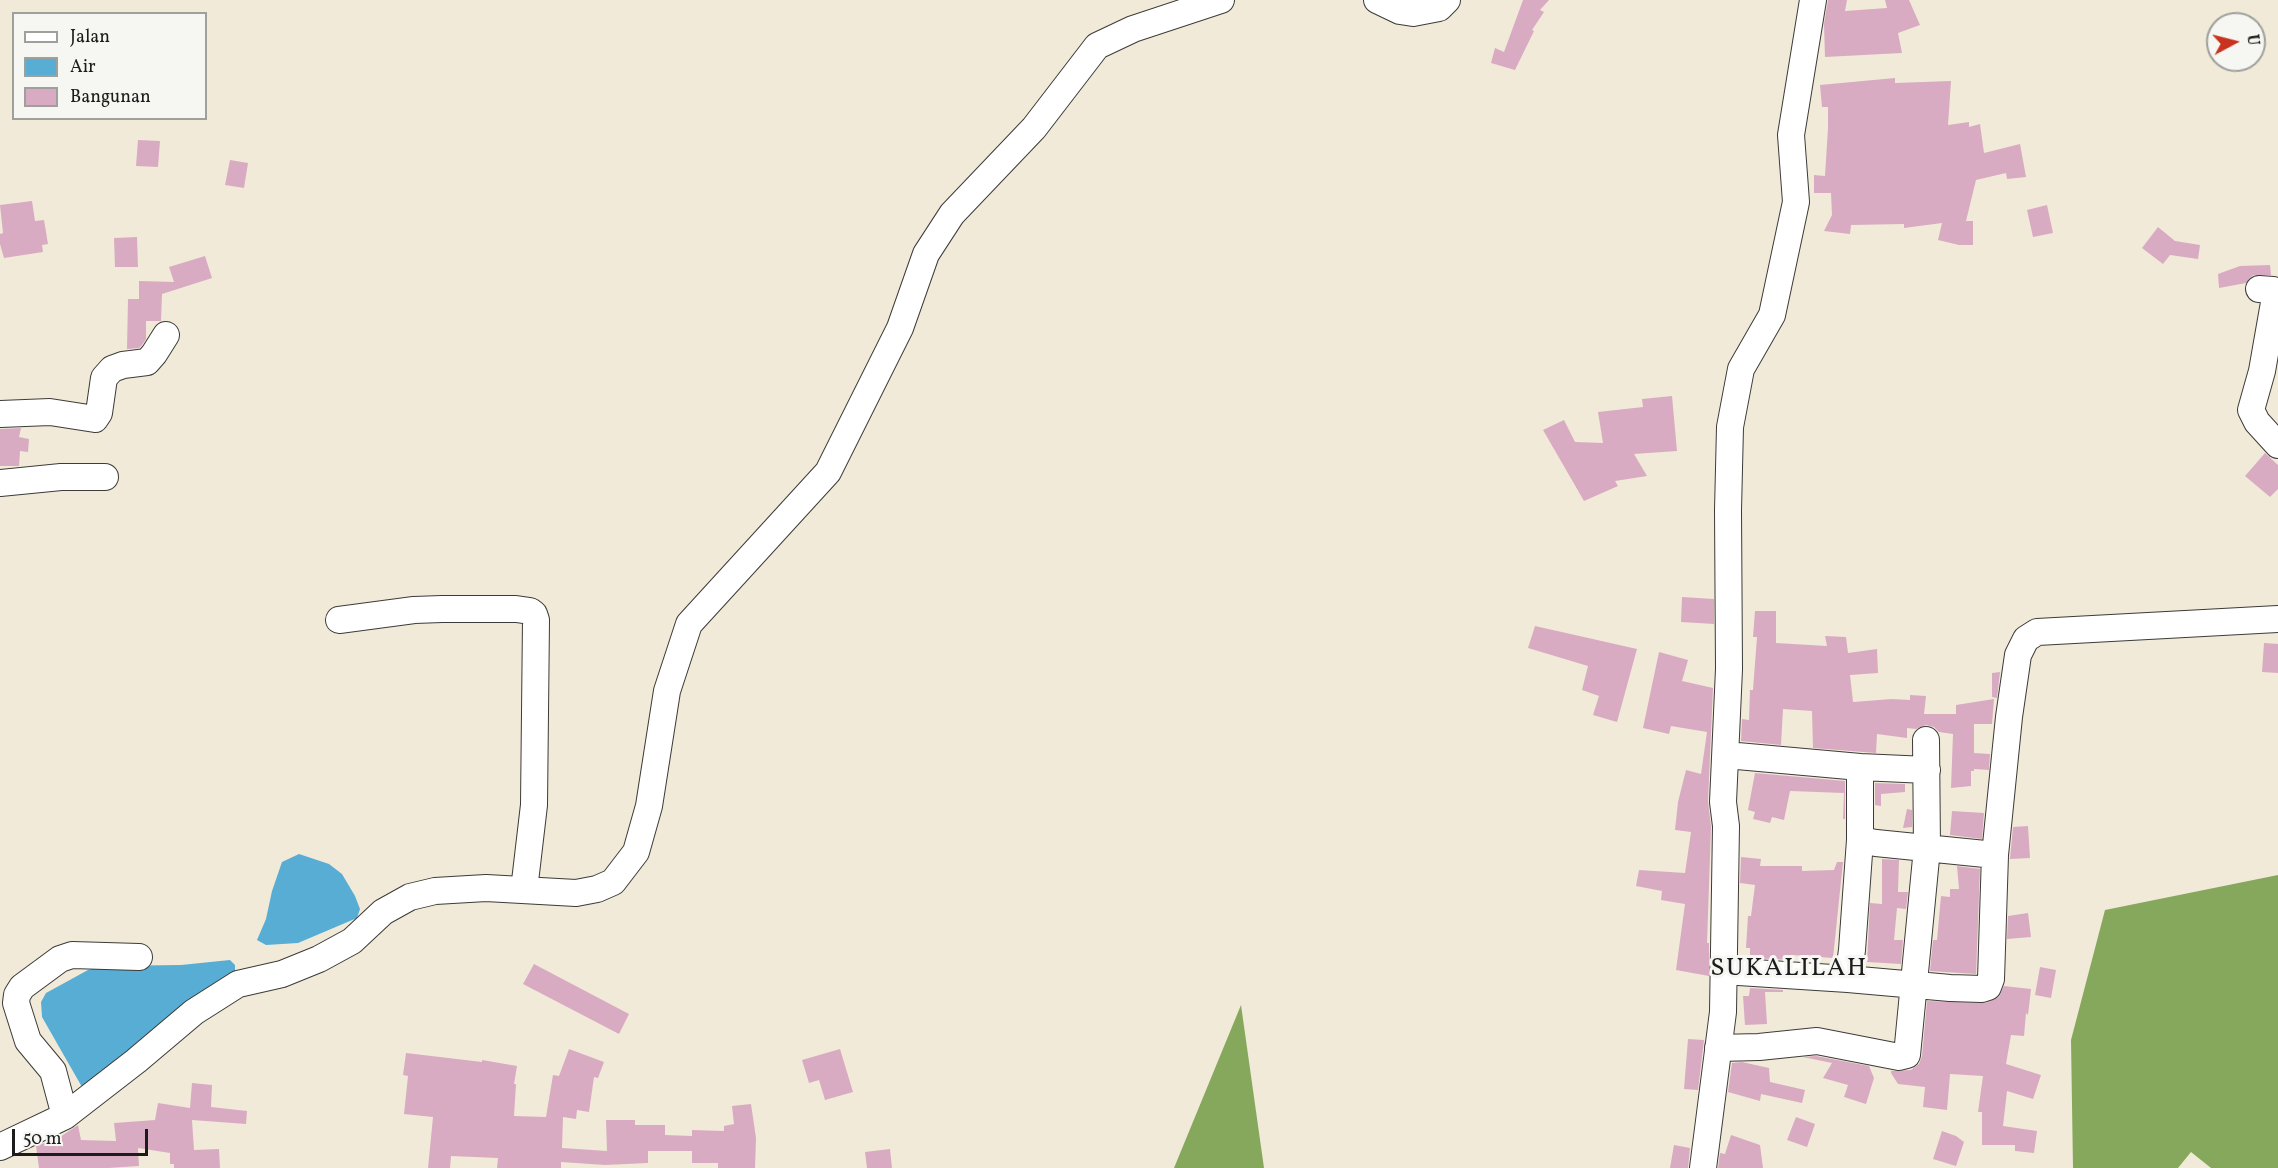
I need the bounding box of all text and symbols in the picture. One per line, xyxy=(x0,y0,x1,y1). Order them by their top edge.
legend xyxy=(12,12,207,120)
north arrow xyxy=(2206,12,2266,72)
text: Jalan xyxy=(70,25,110,50)
text: U xyxy=(2240,33,2263,47)
text: Air xyxy=(70,55,96,80)
text: Bangunan xyxy=(70,85,151,110)
district label: SUKALILAH xyxy=(1710,954,1868,986)
scale bar xyxy=(15,1117,152,1155)
text: 50 m xyxy=(23,1127,62,1152)

